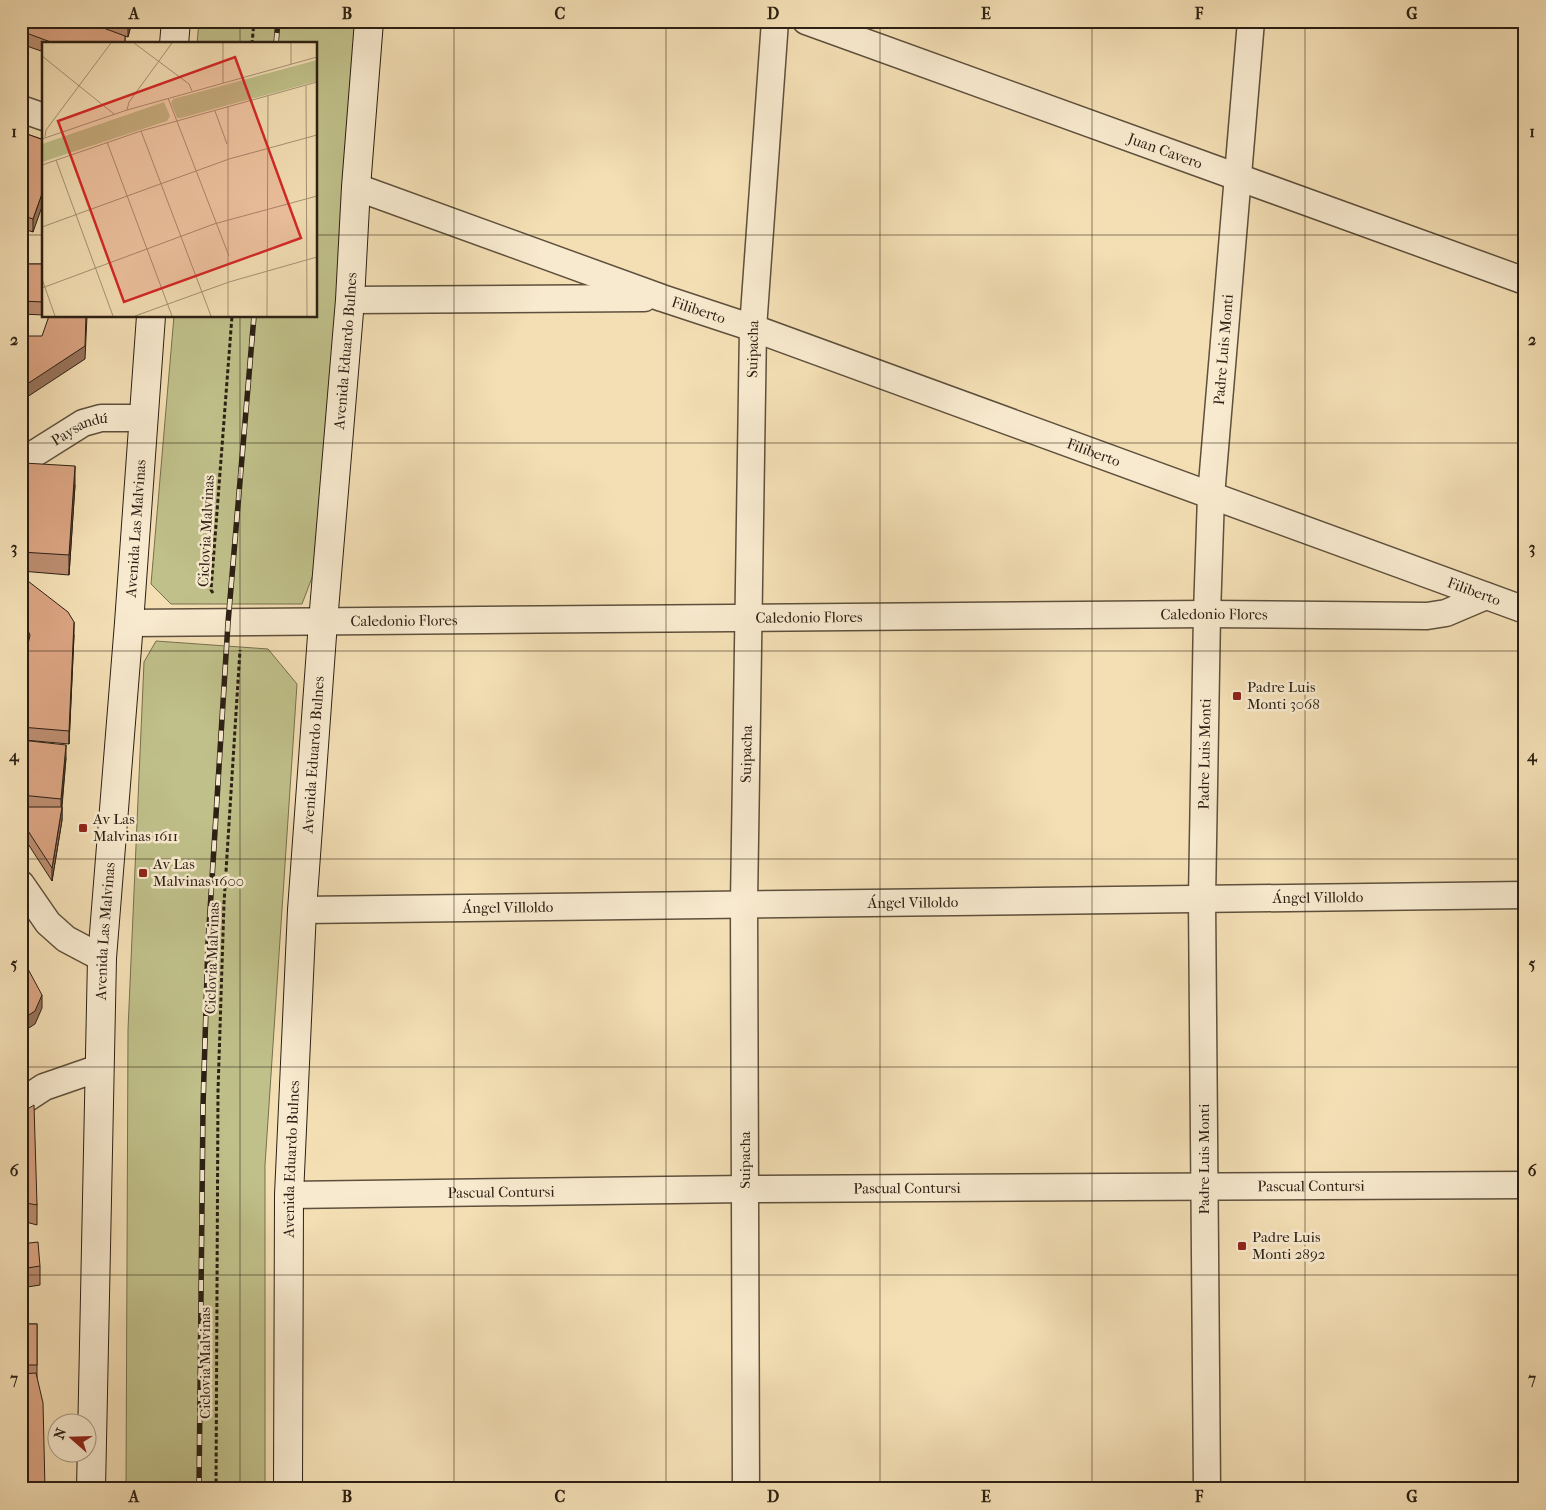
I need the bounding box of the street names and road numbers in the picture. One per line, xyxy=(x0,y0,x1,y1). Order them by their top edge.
street label: Juan Cavero xyxy=(1124,129,1205,173)
street label: Avenida Eduardo Bulnes xyxy=(330,272,360,431)
street label: Filiberto xyxy=(669,293,728,327)
street label: Padre Luis Monti xyxy=(1210,293,1237,406)
street label: Suipacha xyxy=(743,319,763,378)
street label: Paysandú xyxy=(48,409,108,450)
street label: Filiberto xyxy=(1064,434,1123,471)
street label: Avenida Las Malvinas xyxy=(122,458,150,599)
street label: Ciclovia Malvinas xyxy=(194,474,218,587)
street label: Filiberto xyxy=(1445,573,1504,610)
street label: Caledonio Flores xyxy=(1160,605,1268,624)
street label: Caledonio Flores xyxy=(755,608,863,627)
street label: Caledonio Flores xyxy=(350,611,458,630)
street label: Avenida Eduardo Bulnes xyxy=(299,675,328,835)
street label: Padre Luis Monti xyxy=(1195,698,1215,810)
street label: Suipacha xyxy=(737,724,756,783)
street label: Avenida Las Malvinas xyxy=(92,861,119,1001)
street label: Ángel Villoldo xyxy=(1271,888,1364,907)
street label: Ángel Villoldo xyxy=(866,893,959,912)
street label: Ángel Villoldo xyxy=(461,898,554,917)
street label: Ciclovia Malvinas xyxy=(201,901,223,1014)
street label: Avenida Eduardo Bulnes xyxy=(280,1080,303,1239)
street label: Padre Luis Monti xyxy=(1195,1103,1213,1215)
street label: Suipacha xyxy=(736,1130,754,1189)
street label: Pascual Contursi xyxy=(1257,1177,1365,1195)
street label: Pascual Contursi xyxy=(853,1179,961,1197)
street label: Pascual Contursi xyxy=(447,1183,555,1202)
street label: Ciclovia Malvinas xyxy=(196,1306,214,1419)

